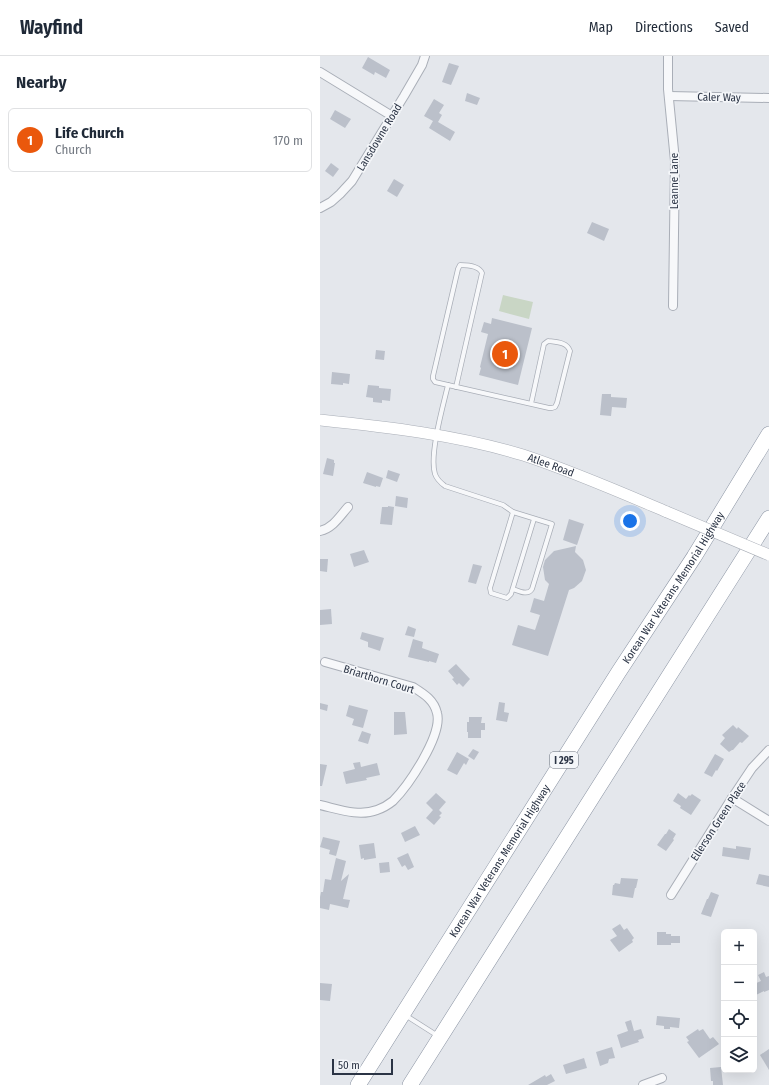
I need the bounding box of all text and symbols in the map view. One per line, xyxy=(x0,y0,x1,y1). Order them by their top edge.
text: Wayfind xyxy=(20,16,83,39)
text: Map xyxy=(589,19,613,36)
text: Directions xyxy=(635,19,693,36)
text: Saved xyxy=(715,19,749,36)
text: Nearby xyxy=(16,72,67,93)
street label: Caler Way xyxy=(697,91,741,104)
street label: Lansdowne Road xyxy=(354,101,405,173)
text: Life Church xyxy=(55,124,124,142)
text: 1 xyxy=(27,133,33,148)
text: 170 m xyxy=(273,133,303,148)
text: Church xyxy=(55,142,92,157)
street label: Leanne Lane xyxy=(668,153,681,209)
pin: 1 xyxy=(492,339,518,369)
street label: Atlee Road xyxy=(526,451,576,480)
street label: Korean War Veterans Memorial Highway xyxy=(620,509,727,666)
your location xyxy=(620,511,640,531)
street label: Briarthorn Court xyxy=(342,663,416,697)
road number: I 295 xyxy=(550,752,578,768)
street label: Ellerson Green Place xyxy=(688,779,749,863)
street label: Korean War Veterans Memorial Highway xyxy=(447,782,553,940)
map controls xyxy=(721,929,757,1073)
button: + xyxy=(721,929,757,965)
button: − xyxy=(721,965,757,1001)
button: locate xyxy=(721,1001,757,1037)
button: layers xyxy=(721,1037,757,1073)
scale bar xyxy=(332,1057,393,1076)
text: 50 m xyxy=(338,1059,360,1072)

